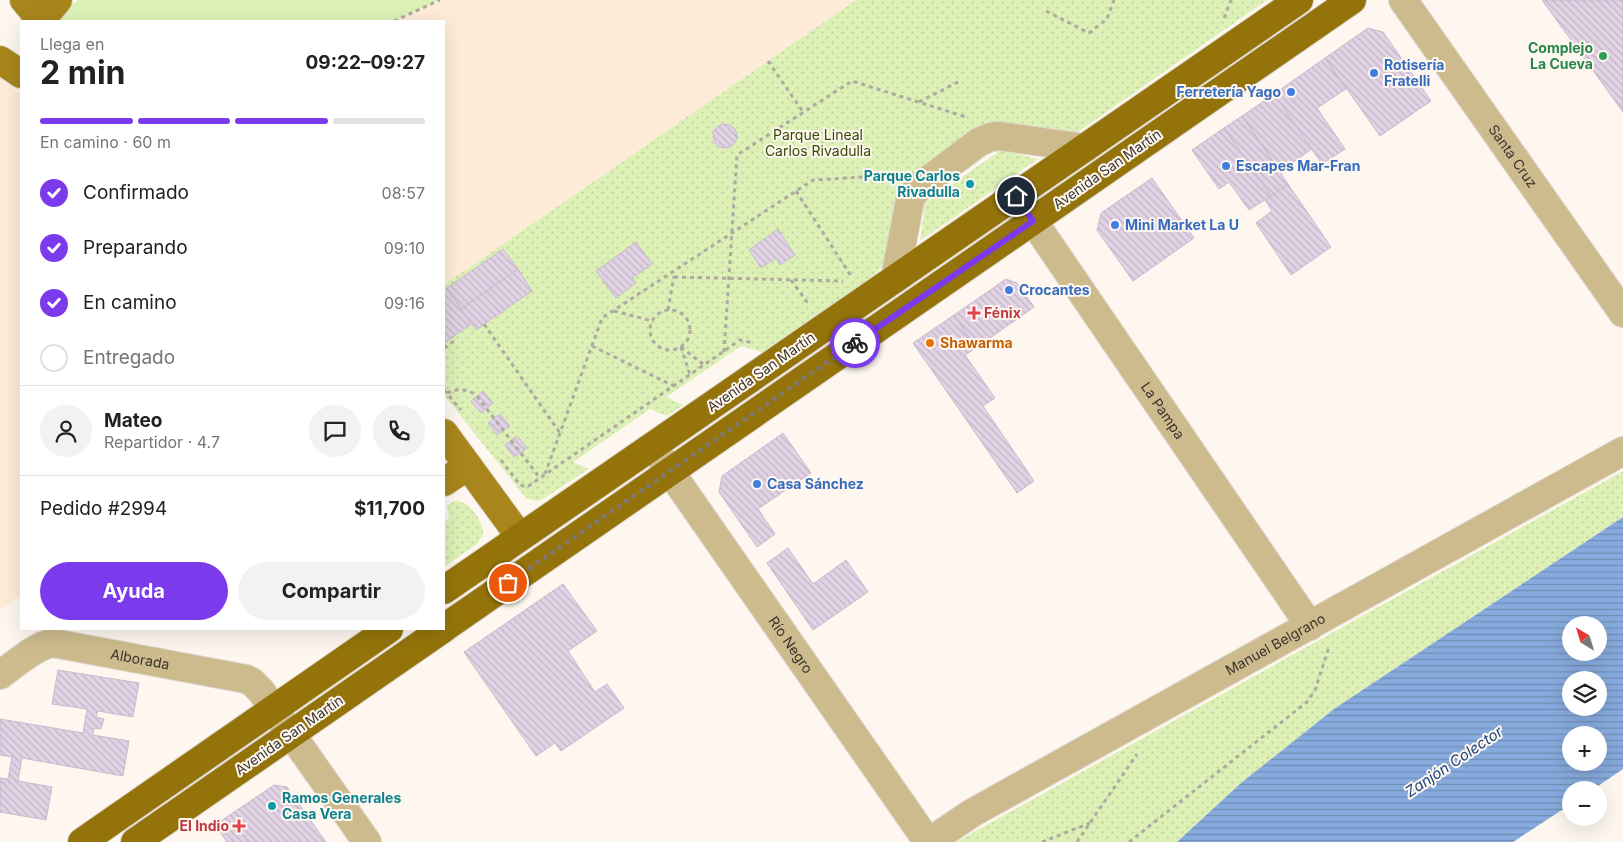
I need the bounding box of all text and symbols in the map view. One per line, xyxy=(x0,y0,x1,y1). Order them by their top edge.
text: Llega en xyxy=(40,34,104,54)
place label: Complejo La Cueva xyxy=(1528,39,1593,72)
marker: Complejo La Cueva xyxy=(1597,50,1609,62)
text: 09:22–09:27 xyxy=(306,51,425,74)
text: 2 min xyxy=(40,53,126,92)
place label: Rotisería Fratelli xyxy=(1384,56,1444,89)
marker: Rotisería Fratelli xyxy=(1368,67,1380,79)
place label: Ferretería Yago xyxy=(1177,83,1281,100)
marker: Ferretería Yago xyxy=(1285,86,1297,98)
street label: Santa Cruz xyxy=(1485,121,1541,191)
street label: Avenida San Martín xyxy=(1049,125,1164,212)
park label: Parque Lineal Carlos Rivadulla xyxy=(765,126,871,159)
text: En camino · 60 m xyxy=(40,132,171,152)
place label: Escapes Mar-Fran xyxy=(1236,157,1360,174)
marker: Escapes Mar-Fran xyxy=(1220,160,1232,172)
place label: Parque Carlos Rivadulla xyxy=(864,167,960,200)
pin xyxy=(995,175,1037,217)
marker: Parque Carlos Rivadulla xyxy=(964,178,976,190)
icon: check xyxy=(40,179,68,207)
text: Confirmado xyxy=(83,181,189,204)
icon: home xyxy=(1002,182,1030,210)
text: 08:57 xyxy=(382,183,425,203)
place label: Mini Market La U xyxy=(1125,216,1239,233)
marker: Mini Market La U xyxy=(1109,219,1121,231)
icon: check xyxy=(40,234,68,262)
text: Preparando xyxy=(83,236,188,259)
text: 09:10 xyxy=(384,238,425,258)
place label: Crocantes xyxy=(1019,281,1090,298)
marker: Crocantes xyxy=(1003,284,1015,296)
icon: check xyxy=(40,289,68,317)
text: En camino xyxy=(83,291,177,314)
text: 09:16 xyxy=(384,293,425,313)
place label: Fénix xyxy=(984,304,1021,321)
marker: Fénix xyxy=(968,307,980,319)
courier xyxy=(830,318,880,368)
street label: Avenida San Martín xyxy=(703,328,818,415)
icon: bike xyxy=(841,329,869,357)
place label: Shawarma xyxy=(940,334,1013,351)
marker: Shawarma xyxy=(924,337,936,349)
text: Entregado xyxy=(83,346,175,369)
street label: La Pampa xyxy=(1138,379,1189,442)
button: person xyxy=(40,405,92,457)
button: chat xyxy=(309,405,361,457)
button: phone xyxy=(373,405,425,457)
text: Mateo xyxy=(104,409,162,432)
text: Repartidor · 4.7 xyxy=(104,432,220,452)
place label: Casa Sánchez xyxy=(767,475,864,492)
marker: Casa Sánchez xyxy=(751,478,763,490)
text: Pedido #2994 xyxy=(40,497,167,520)
text: $11,700 xyxy=(354,497,425,520)
button: Ayuda xyxy=(40,562,228,620)
button: Compartir xyxy=(238,562,425,620)
pin xyxy=(487,562,529,604)
icon: bag xyxy=(494,569,522,597)
street label: Manuel Belgrano xyxy=(1222,609,1328,678)
street label: Río Negro xyxy=(765,613,817,676)
north arrow xyxy=(1562,616,1608,661)
map controls xyxy=(1562,616,1607,826)
street label: Alborada xyxy=(109,645,171,673)
button: layers xyxy=(1562,671,1607,716)
street label: Avenida San Martín xyxy=(231,691,346,778)
water label: Zanjón Colector xyxy=(1401,722,1506,801)
button: + xyxy=(1562,726,1607,771)
button: − xyxy=(1562,781,1607,826)
place label: Ramos Generales Casa Vera xyxy=(282,789,401,822)
marker: Ramos Generales Casa Vera xyxy=(266,800,278,812)
place label: El Indio xyxy=(180,817,229,834)
marker: El Indio xyxy=(233,820,245,832)

